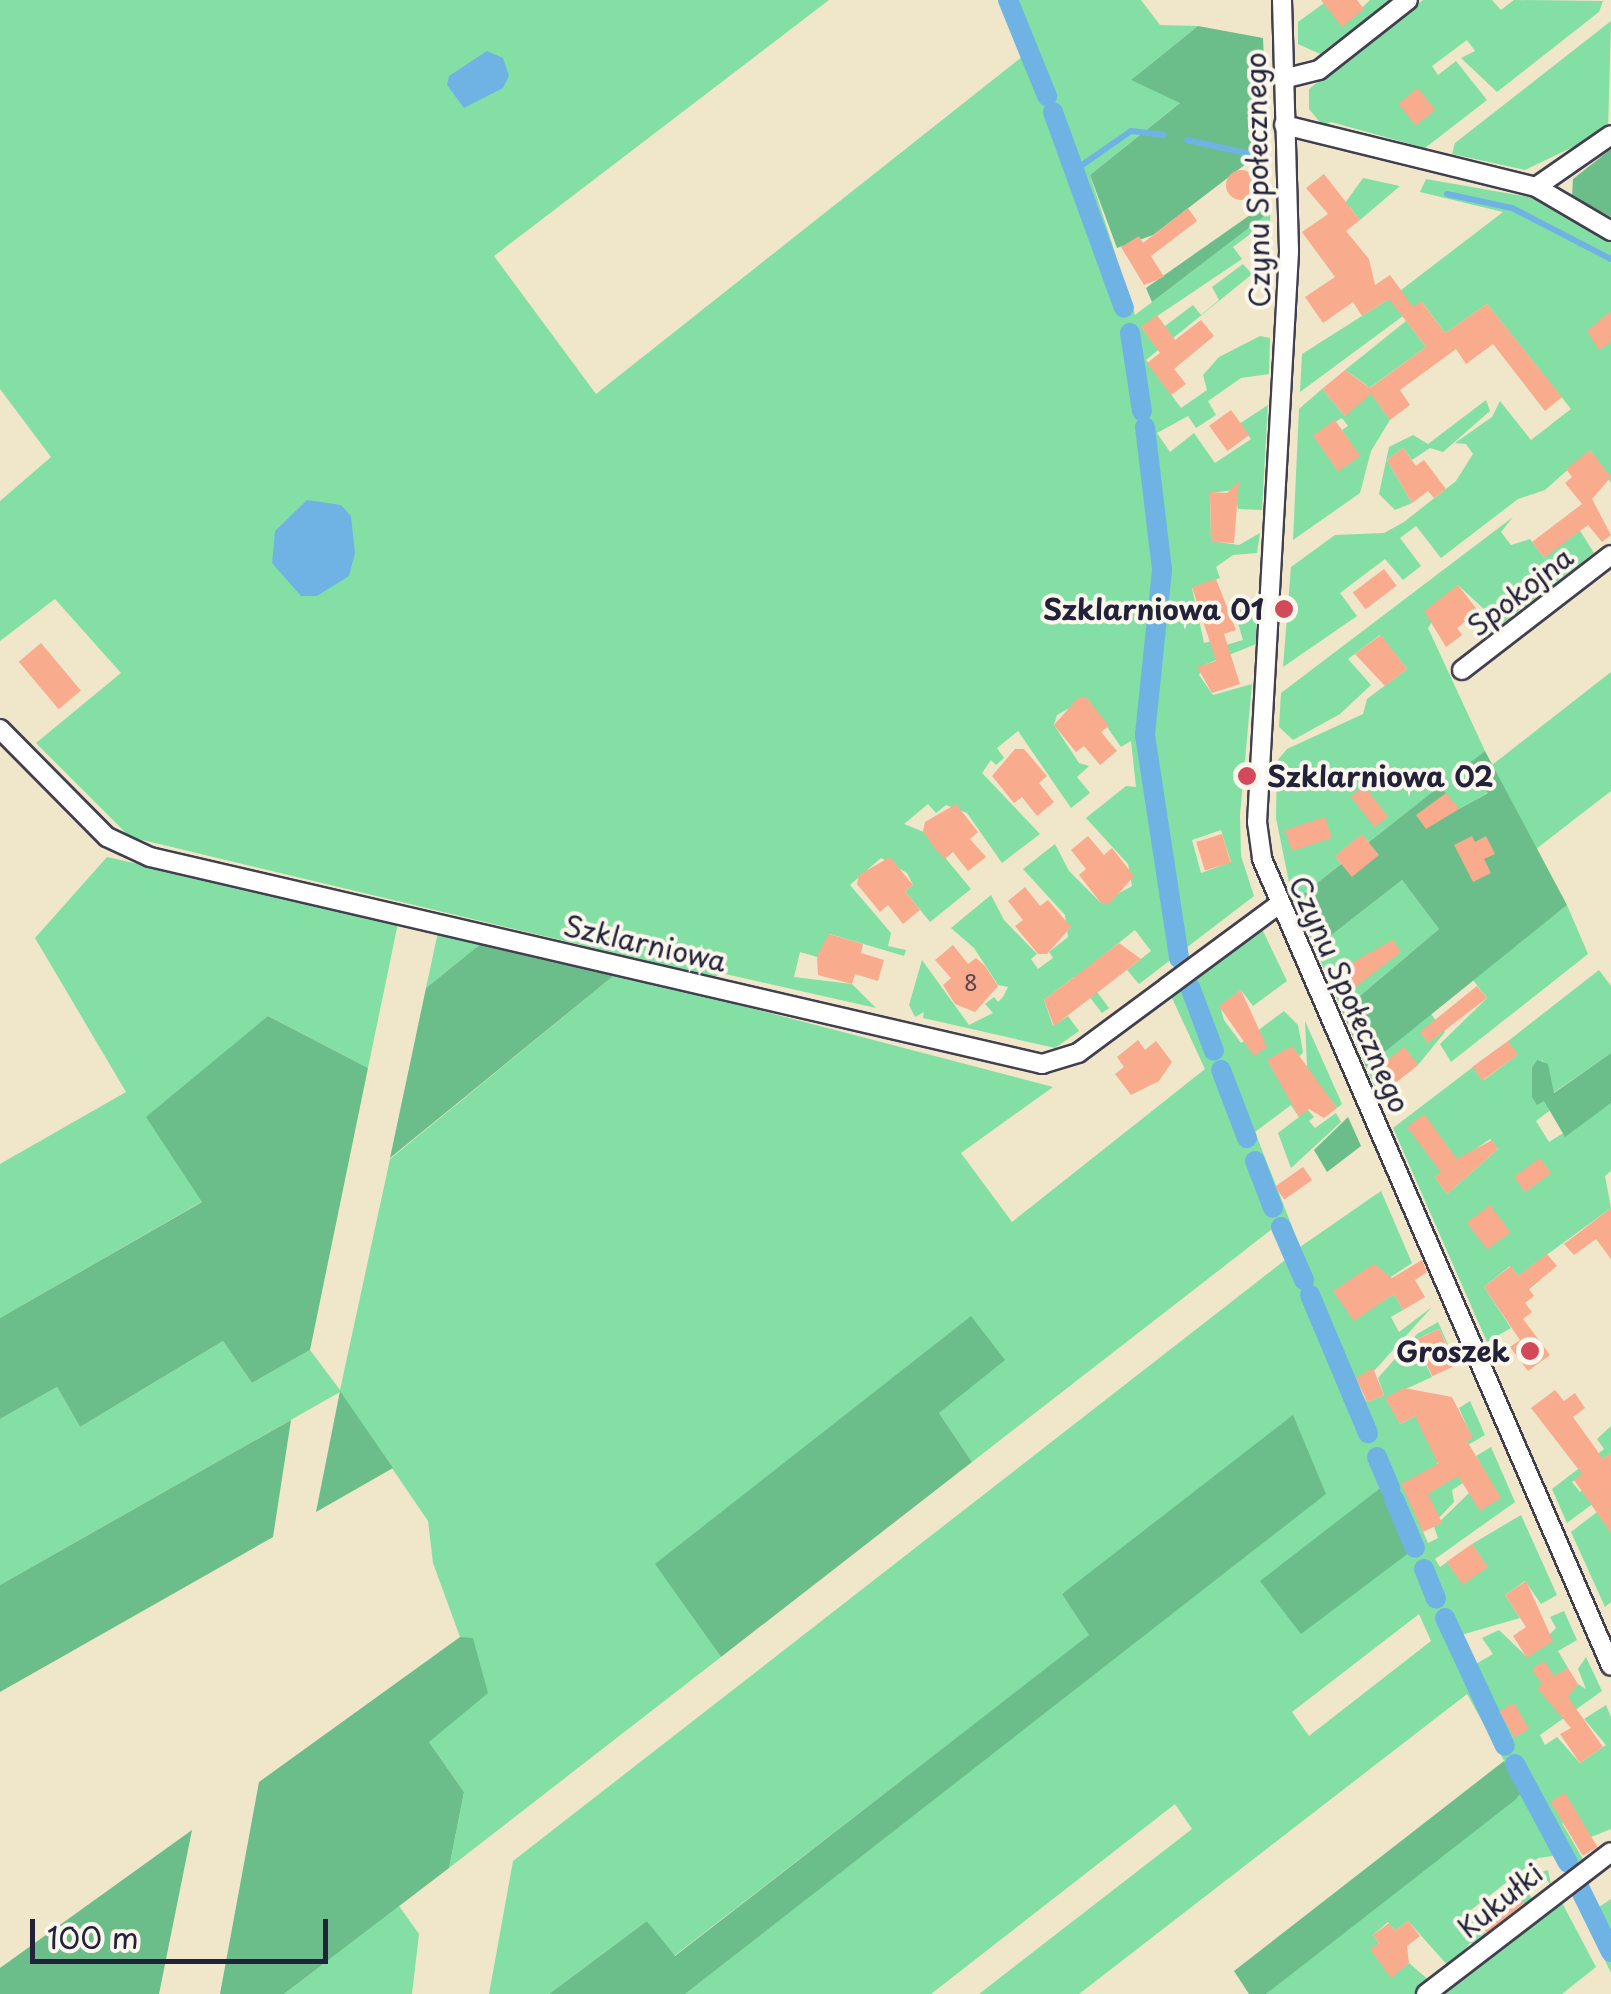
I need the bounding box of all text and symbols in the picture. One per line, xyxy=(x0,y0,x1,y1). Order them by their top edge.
street label: Czynu Społecznego xyxy=(1238,53,1276,307)
street label: Spokojna xyxy=(1461,540,1579,642)
place label: Szklarniowa 01 xyxy=(1044,592,1264,626)
marker: Szklarniowa 01 xyxy=(1273,598,1295,620)
place label: Szklarniowa 02 xyxy=(1267,759,1493,793)
marker: Szklarniowa 02 xyxy=(1236,765,1258,787)
street label: Czynu Społecznego xyxy=(1283,871,1417,1117)
street label: Szklarniowa xyxy=(560,908,730,978)
house number: 8 xyxy=(964,969,978,995)
place label: Groszek xyxy=(1396,1334,1510,1368)
marker: Groszek xyxy=(1519,1340,1541,1362)
street label: Kukułki xyxy=(1451,1856,1549,1944)
scale bar xyxy=(35,1899,332,1961)
text: 100 m xyxy=(47,1914,139,1959)

